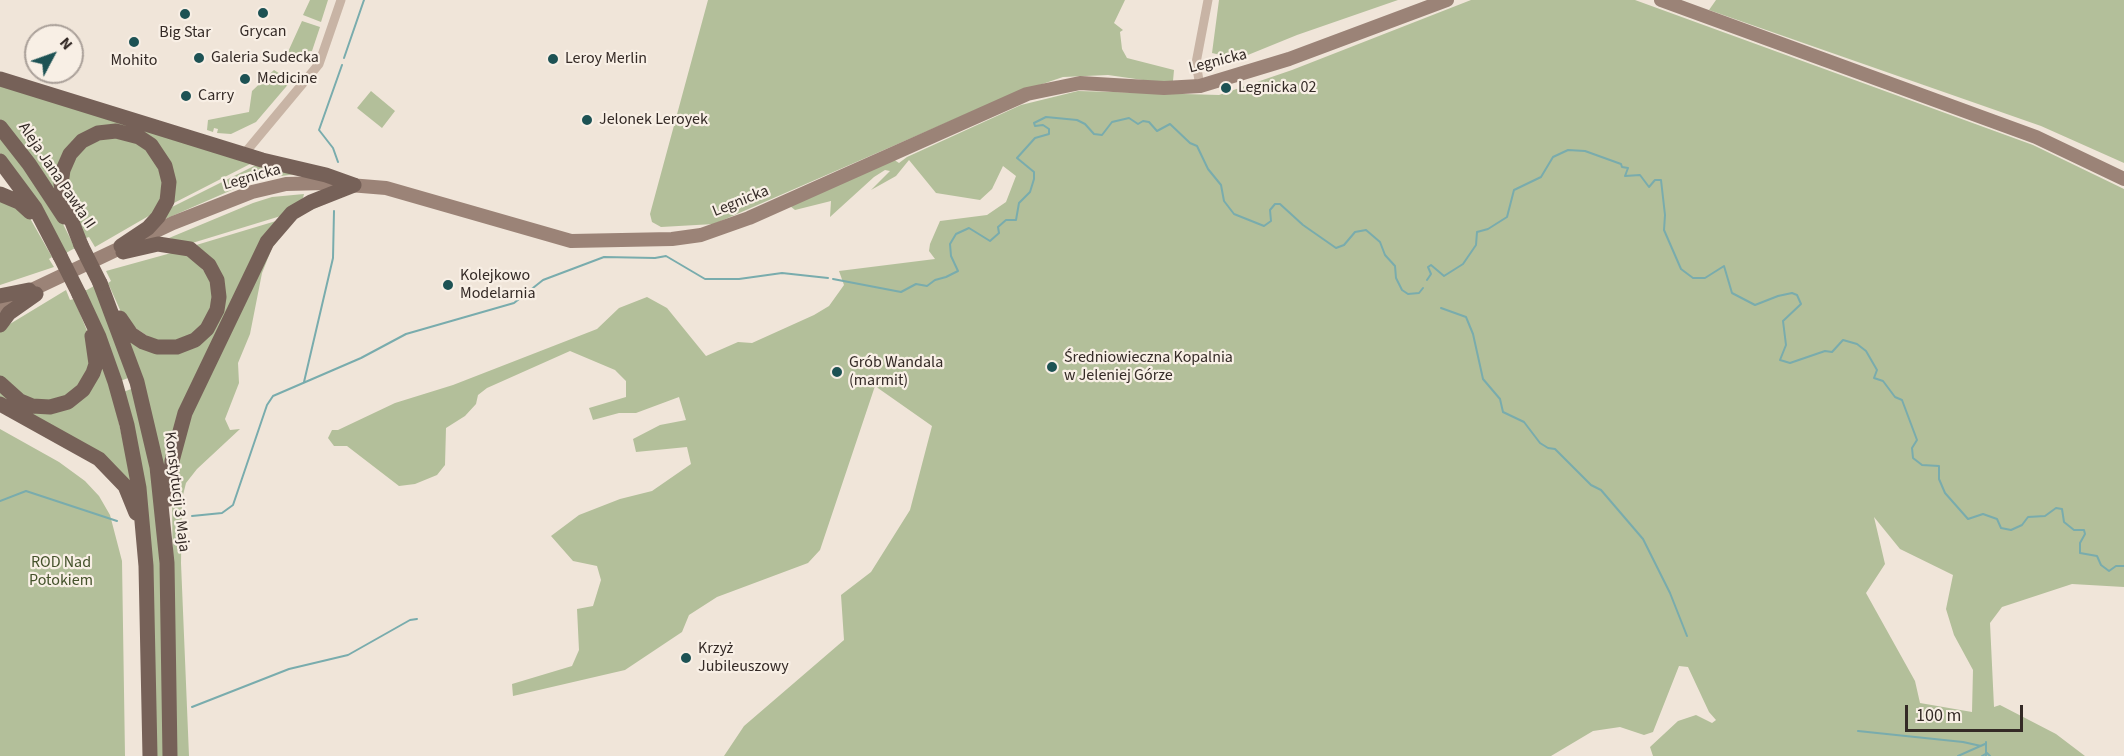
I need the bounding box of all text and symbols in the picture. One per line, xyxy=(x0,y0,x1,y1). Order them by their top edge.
marker: Grycan xyxy=(256,6,270,20)
marker: Big Star xyxy=(178,7,192,21)
place label: Grycan xyxy=(239,22,287,42)
place label: Big Star xyxy=(159,23,211,43)
north arrow xyxy=(24,24,84,84)
text: N xyxy=(54,32,78,55)
marker: Mohito xyxy=(127,35,141,49)
street label: Legnicka xyxy=(1187,46,1249,78)
place label: Galeria Sudecka xyxy=(211,48,319,68)
place label: Leroy Merlin xyxy=(565,49,647,69)
place label: Mohito xyxy=(111,51,157,71)
marker: Galeria Sudecka xyxy=(192,51,206,65)
marker: Leroy Merlin xyxy=(546,52,560,66)
place label: Medicine xyxy=(257,69,317,89)
marker: Medicine xyxy=(238,72,252,86)
place label: Legnicka 02 xyxy=(1238,78,1316,98)
marker: Legnicka 02 xyxy=(1219,81,1233,95)
place label: Carry xyxy=(198,86,234,106)
marker: Carry xyxy=(179,89,193,103)
place label: Jelonek Leroyek xyxy=(599,110,708,130)
marker: Jelonek Leroyek xyxy=(580,113,594,127)
street label: Aleja Jana Pawła II xyxy=(13,119,99,233)
street label: Legnicka xyxy=(221,161,283,195)
street label: Legnicka xyxy=(710,182,772,222)
place label: Kolejkowo Modelarnia xyxy=(460,266,536,304)
marker: Kolejkowo Modelarnia xyxy=(441,278,455,292)
place label: Średniowieczna Kopalnia w Jeleniej Górze xyxy=(1064,348,1233,386)
place label: Grób Wandala (marmit) xyxy=(849,353,943,391)
marker: Średniowieczna Kopalnia w Jeleniej Górze xyxy=(1045,360,1059,374)
marker: Grób Wandala (marmit) xyxy=(830,365,844,379)
street label: Konstytucji 3 Maja xyxy=(159,431,193,553)
park label: ROD Nad Potokiem xyxy=(29,553,93,591)
place label: Krzyż Jubileuszowy xyxy=(698,639,789,677)
marker: Krzyż Jubileuszowy xyxy=(679,651,693,665)
scale bar xyxy=(1908,693,2026,731)
text: 100 m xyxy=(1916,703,1961,728)

